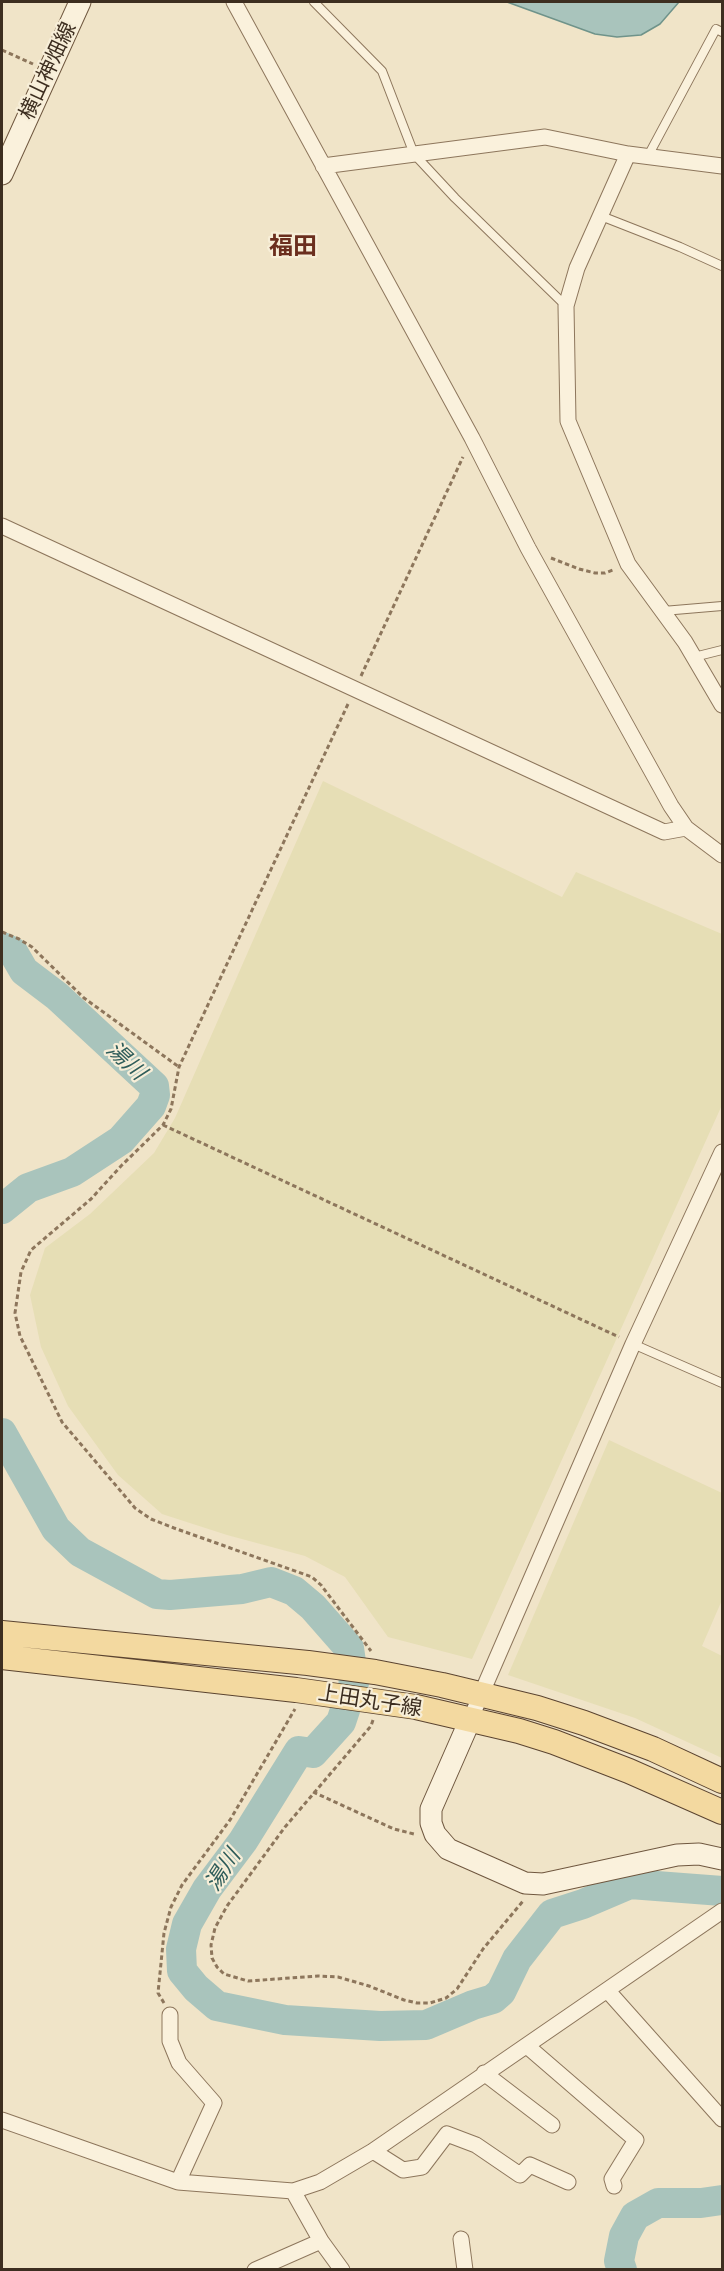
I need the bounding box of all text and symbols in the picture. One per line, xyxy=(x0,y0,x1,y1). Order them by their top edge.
street label: 横山神畑線 xyxy=(14,18,82,124)
district label: 福田 xyxy=(269,233,317,261)
water label: 湯川 xyxy=(101,1036,151,1086)
street label: 上田丸子線 xyxy=(316,1680,424,1722)
water label: 湯川 xyxy=(200,1844,246,1896)

